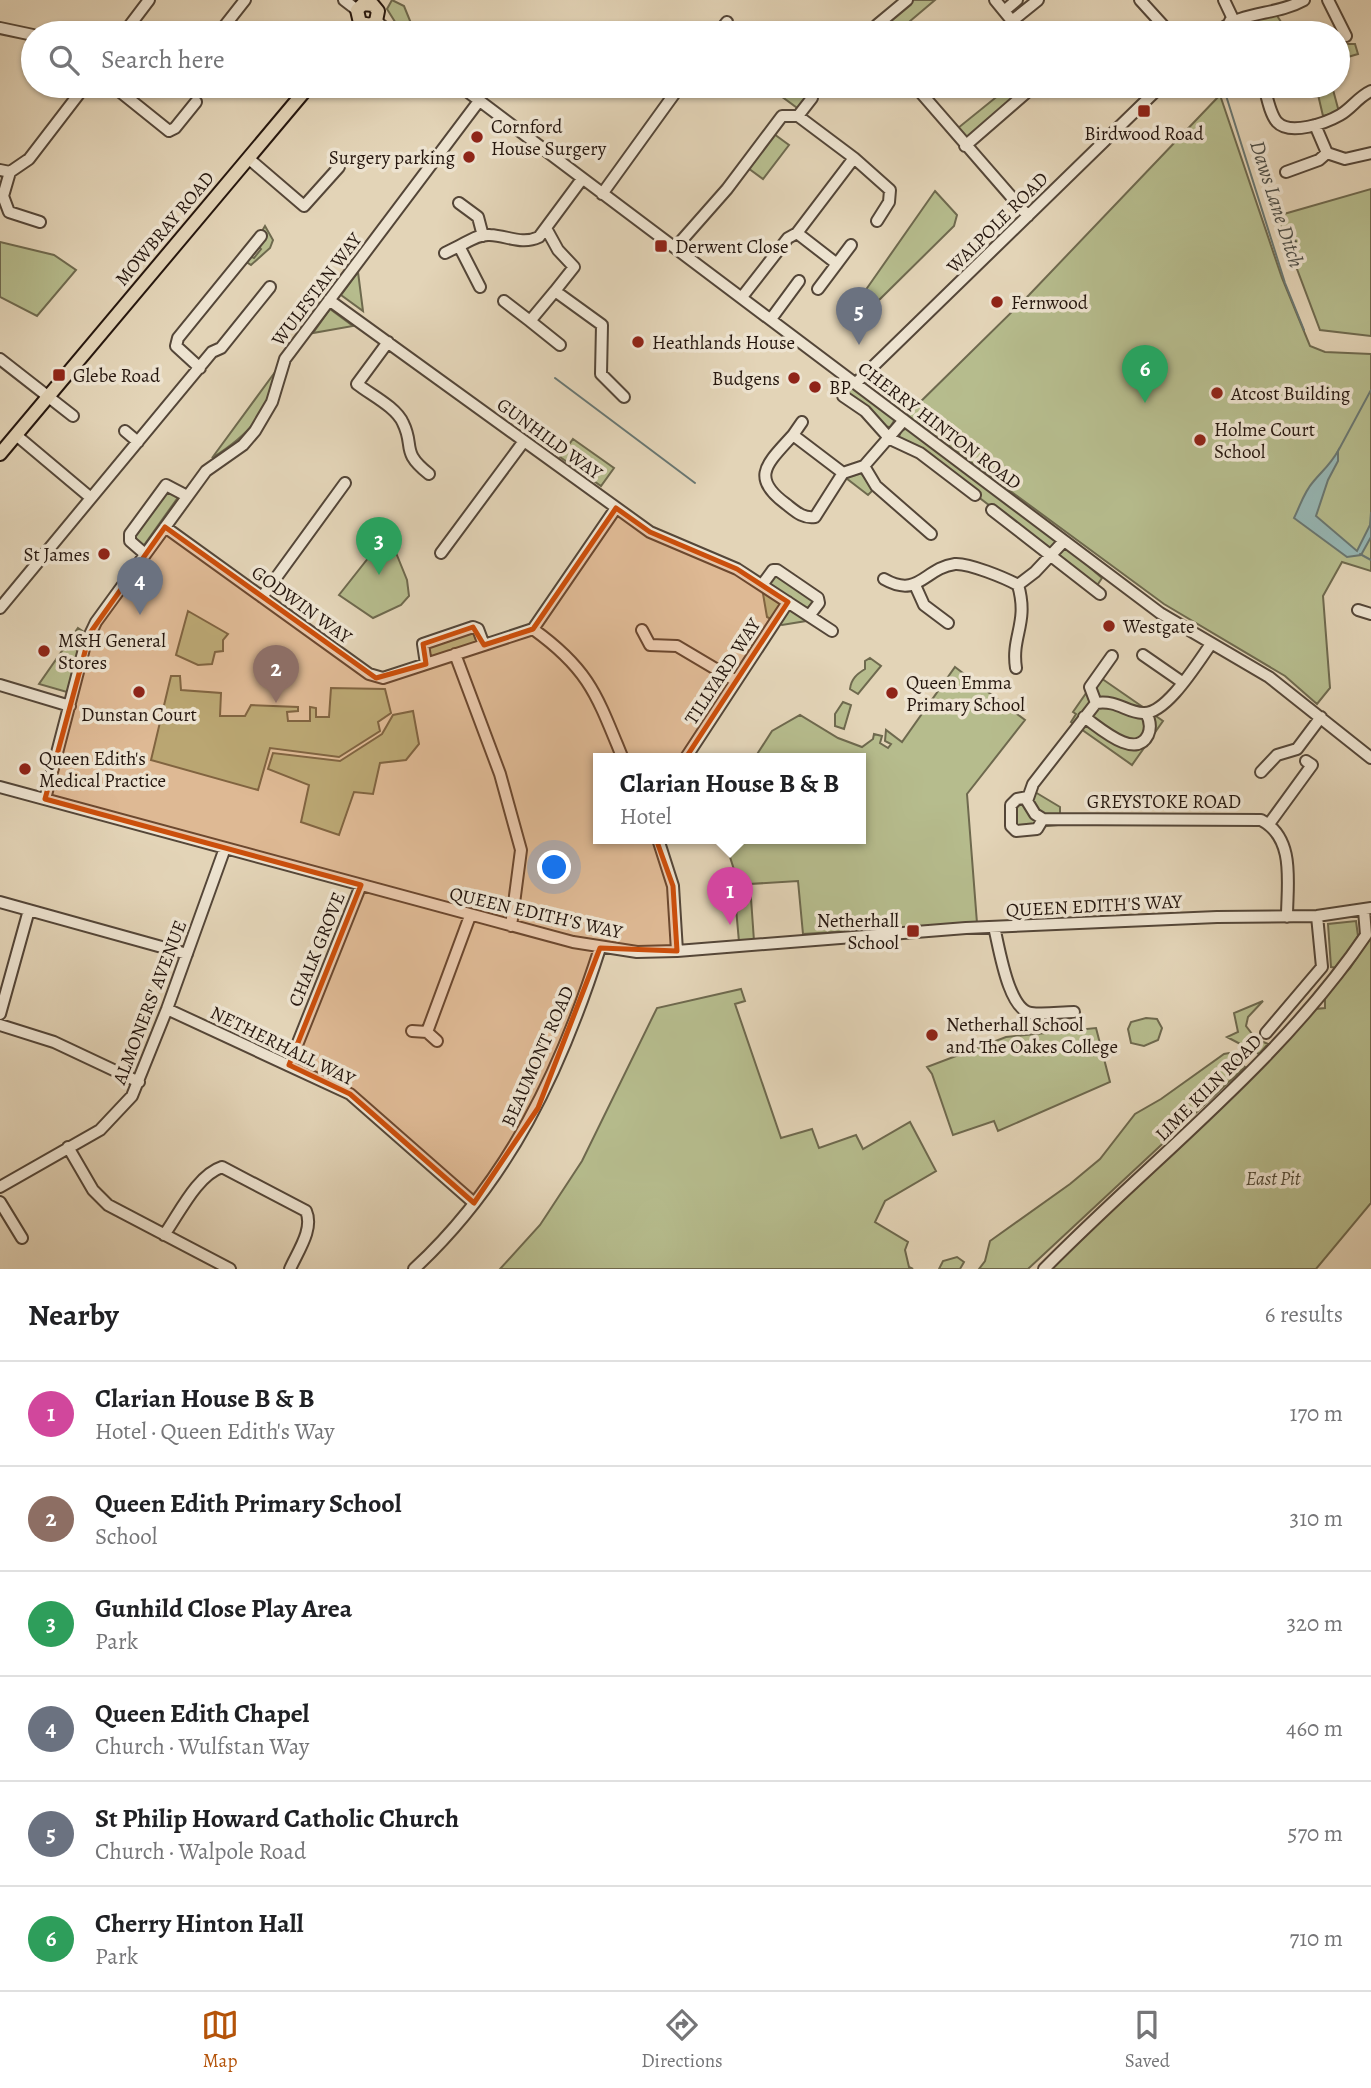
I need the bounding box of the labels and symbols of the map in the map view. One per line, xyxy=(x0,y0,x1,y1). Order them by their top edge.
marker: Birdwood Road xyxy=(1136,103,1152,119)
place label: Cornford House Surgery xyxy=(491,114,607,162)
place label: Birdwood Road xyxy=(1084,121,1204,147)
marker: Cornford House Surgery xyxy=(469,129,485,145)
water label: Daws Lane Ditch xyxy=(1243,137,1311,271)
place label: Surgery parking xyxy=(329,145,455,171)
marker: Surgery parking xyxy=(461,149,477,165)
street label: MOWBRAY ROAD xyxy=(109,166,220,292)
street label: WALPOLE ROAD xyxy=(940,166,1054,280)
street label: WULFSTAN WAY xyxy=(265,227,368,352)
place label: Derwent Close xyxy=(675,234,789,260)
marker: Derwent Close xyxy=(653,238,669,254)
pin: 5 xyxy=(836,287,882,345)
place label: Fernwood xyxy=(1011,290,1089,316)
marker: Fernwood xyxy=(989,294,1005,310)
place label: Heathlands House xyxy=(652,330,795,356)
marker: Heathlands House xyxy=(630,334,646,350)
pin: 6 xyxy=(1122,345,1168,403)
street label: CHERRY HINTON ROAD xyxy=(852,356,1027,496)
place label: Glebe Road xyxy=(73,363,161,389)
place label: Budgens xyxy=(712,366,780,392)
marker: Glebe Road xyxy=(51,367,67,383)
marker: Budgens xyxy=(786,370,802,386)
place label: BP xyxy=(829,375,851,401)
marker: BP xyxy=(807,379,823,395)
place label: Atcost Building xyxy=(1230,381,1351,407)
marker: Atcost Building xyxy=(1209,385,1225,401)
street label: GUNHILD WAY xyxy=(491,392,608,486)
place label: Holme Court School xyxy=(1214,417,1315,465)
marker: Holme Court School xyxy=(1192,432,1208,448)
pin: 3 xyxy=(356,517,402,575)
place label: St James xyxy=(23,542,90,568)
marker: St James xyxy=(96,546,112,562)
pin: 4 xyxy=(117,557,163,615)
street label: GODWIN WAY xyxy=(246,560,357,650)
street label: TILLYARD WAY xyxy=(679,613,767,730)
place label: Westgate xyxy=(1122,614,1195,640)
marker: Westgate xyxy=(1101,618,1117,634)
place label: M&H General Stores xyxy=(58,628,166,676)
marker: M&H General Stores xyxy=(36,643,52,659)
pin: 2 xyxy=(253,645,299,703)
place label: Queen Emma Primary School xyxy=(906,670,1025,718)
marker: Dunstan Court xyxy=(131,684,147,700)
marker: Queen Emma Primary School xyxy=(884,685,900,701)
place label: Dunstan Court xyxy=(81,702,197,728)
place label: Queen Edith's Medical Practice xyxy=(39,746,166,794)
marker: Queen Edith's Medical Practice xyxy=(17,761,33,777)
street label: GREYSTOKE ROAD xyxy=(1087,789,1241,815)
your location xyxy=(537,850,571,884)
pin: 1 xyxy=(707,867,753,925)
street label: QUEEN EDITH'S WAY xyxy=(447,880,625,946)
street label: CHALK GROVE xyxy=(282,888,352,1011)
street label: QUEEN EDITH'S WAY xyxy=(1005,888,1184,924)
place label: Netherhall School xyxy=(817,908,899,956)
street label: ALMONERS' AVENUE xyxy=(106,916,193,1089)
marker: Netherhall School xyxy=(905,923,921,939)
street label: BEAUMONT ROAD xyxy=(495,982,581,1131)
street label: NETHERHALL WAY xyxy=(206,1000,360,1093)
place label: Netherhall School and The Oakes College xyxy=(946,1012,1118,1060)
marker: Netherhall School and The Oakes College xyxy=(924,1027,940,1043)
street label: LIME KILN ROAD xyxy=(1149,1028,1268,1147)
park label: East Pit xyxy=(1246,1166,1302,1192)

